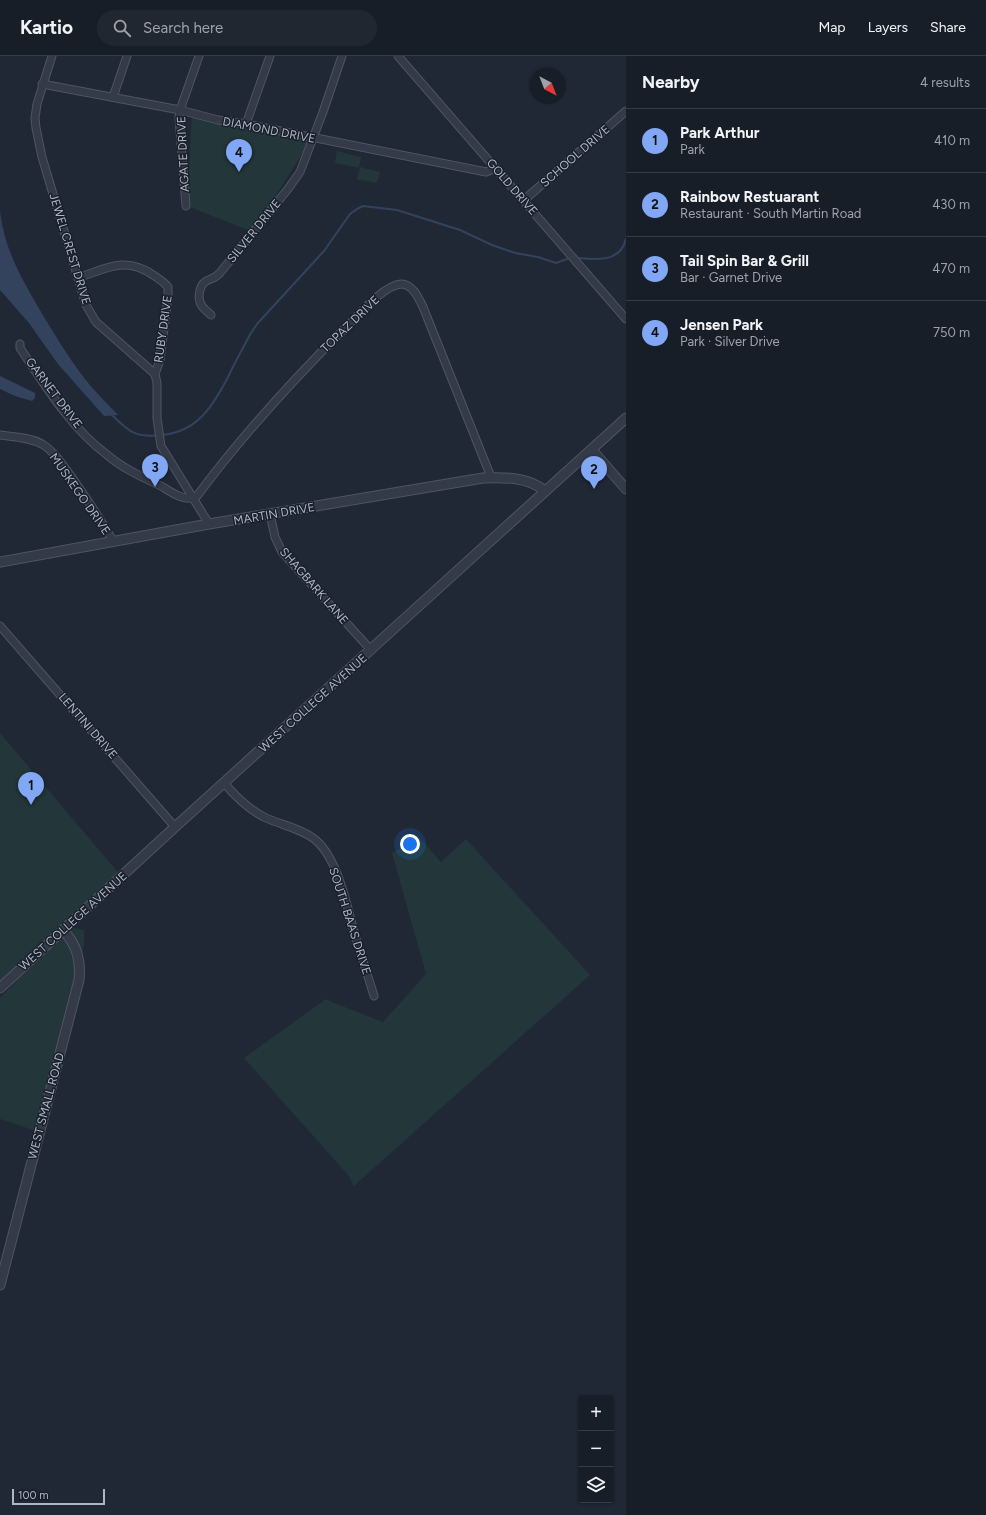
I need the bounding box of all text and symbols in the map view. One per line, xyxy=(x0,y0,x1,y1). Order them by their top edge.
search box xyxy=(97,10,377,46)
text: Kartio xyxy=(20,16,73,39)
icon: search xyxy=(111,17,133,39)
text: Search here xyxy=(143,19,223,37)
text: Map xyxy=(818,19,846,36)
text: Layers xyxy=(868,19,908,36)
text: Share xyxy=(930,19,966,36)
north arrow xyxy=(530,68,566,104)
text: Nearby xyxy=(642,72,700,92)
text: 4 results xyxy=(920,75,970,90)
street label: DIAMOND DRIVE xyxy=(222,114,316,146)
street label: AGATE DRIVE xyxy=(174,116,192,192)
street label: SCHOOL DRIVE xyxy=(537,122,613,190)
text: Park Arthur xyxy=(680,124,759,142)
text: 1 xyxy=(652,133,658,148)
text: 410 m xyxy=(934,133,970,148)
pin: 4 xyxy=(226,139,252,172)
text: Park xyxy=(680,142,705,157)
street label: GOLD DRIVE xyxy=(484,156,540,218)
text: Rainbow Restuarant xyxy=(680,188,819,206)
street label: JEWEL CREST DRIVE xyxy=(46,192,94,306)
street label: SILVER DRIVE xyxy=(224,197,284,265)
text: 2 xyxy=(651,197,659,212)
text: 430 m xyxy=(932,197,970,212)
text: Restaurant · South Martin Road xyxy=(680,206,861,221)
text: Tail Spin Bar & Grill xyxy=(680,252,809,270)
text: 3 xyxy=(651,261,659,276)
text: 470 m xyxy=(932,261,970,276)
text: Bar · Garnet Drive xyxy=(680,270,782,285)
street label: TOPAZ DRIVE xyxy=(318,293,382,355)
street label: RUBY DRIVE xyxy=(151,294,175,364)
text: Jensen Park xyxy=(680,316,763,334)
text: 4 xyxy=(651,325,659,340)
text: 750 m xyxy=(933,325,970,340)
text: Park · Silver Drive xyxy=(680,334,780,349)
street label: GARNET DRIVE xyxy=(23,355,85,431)
street label: MUSKEGO DRIVE xyxy=(47,451,113,537)
pin: 3 xyxy=(142,454,168,487)
pin: 2 xyxy=(581,456,607,489)
street label: MARTIN DRIVE xyxy=(232,500,316,528)
street label: SHAGBARK LANE xyxy=(277,545,351,627)
street label: WEST COLLEGE AVENUE xyxy=(256,651,370,755)
street label: LENTINI DRIVE xyxy=(56,690,120,762)
pin: 1 xyxy=(18,772,44,805)
your location xyxy=(400,834,420,854)
street label: SOUTH BAAS DRIVE xyxy=(326,866,374,976)
street label: WEST COLLEGE AVENUE xyxy=(16,869,130,973)
street label: WEST SMALL ROAD xyxy=(25,1051,67,1161)
map controls xyxy=(578,1395,614,1503)
button: + xyxy=(578,1395,614,1431)
button: − xyxy=(578,1431,614,1467)
button: layers xyxy=(578,1467,614,1503)
scale bar xyxy=(12,1487,105,1506)
text: 100 m xyxy=(18,1489,49,1502)

